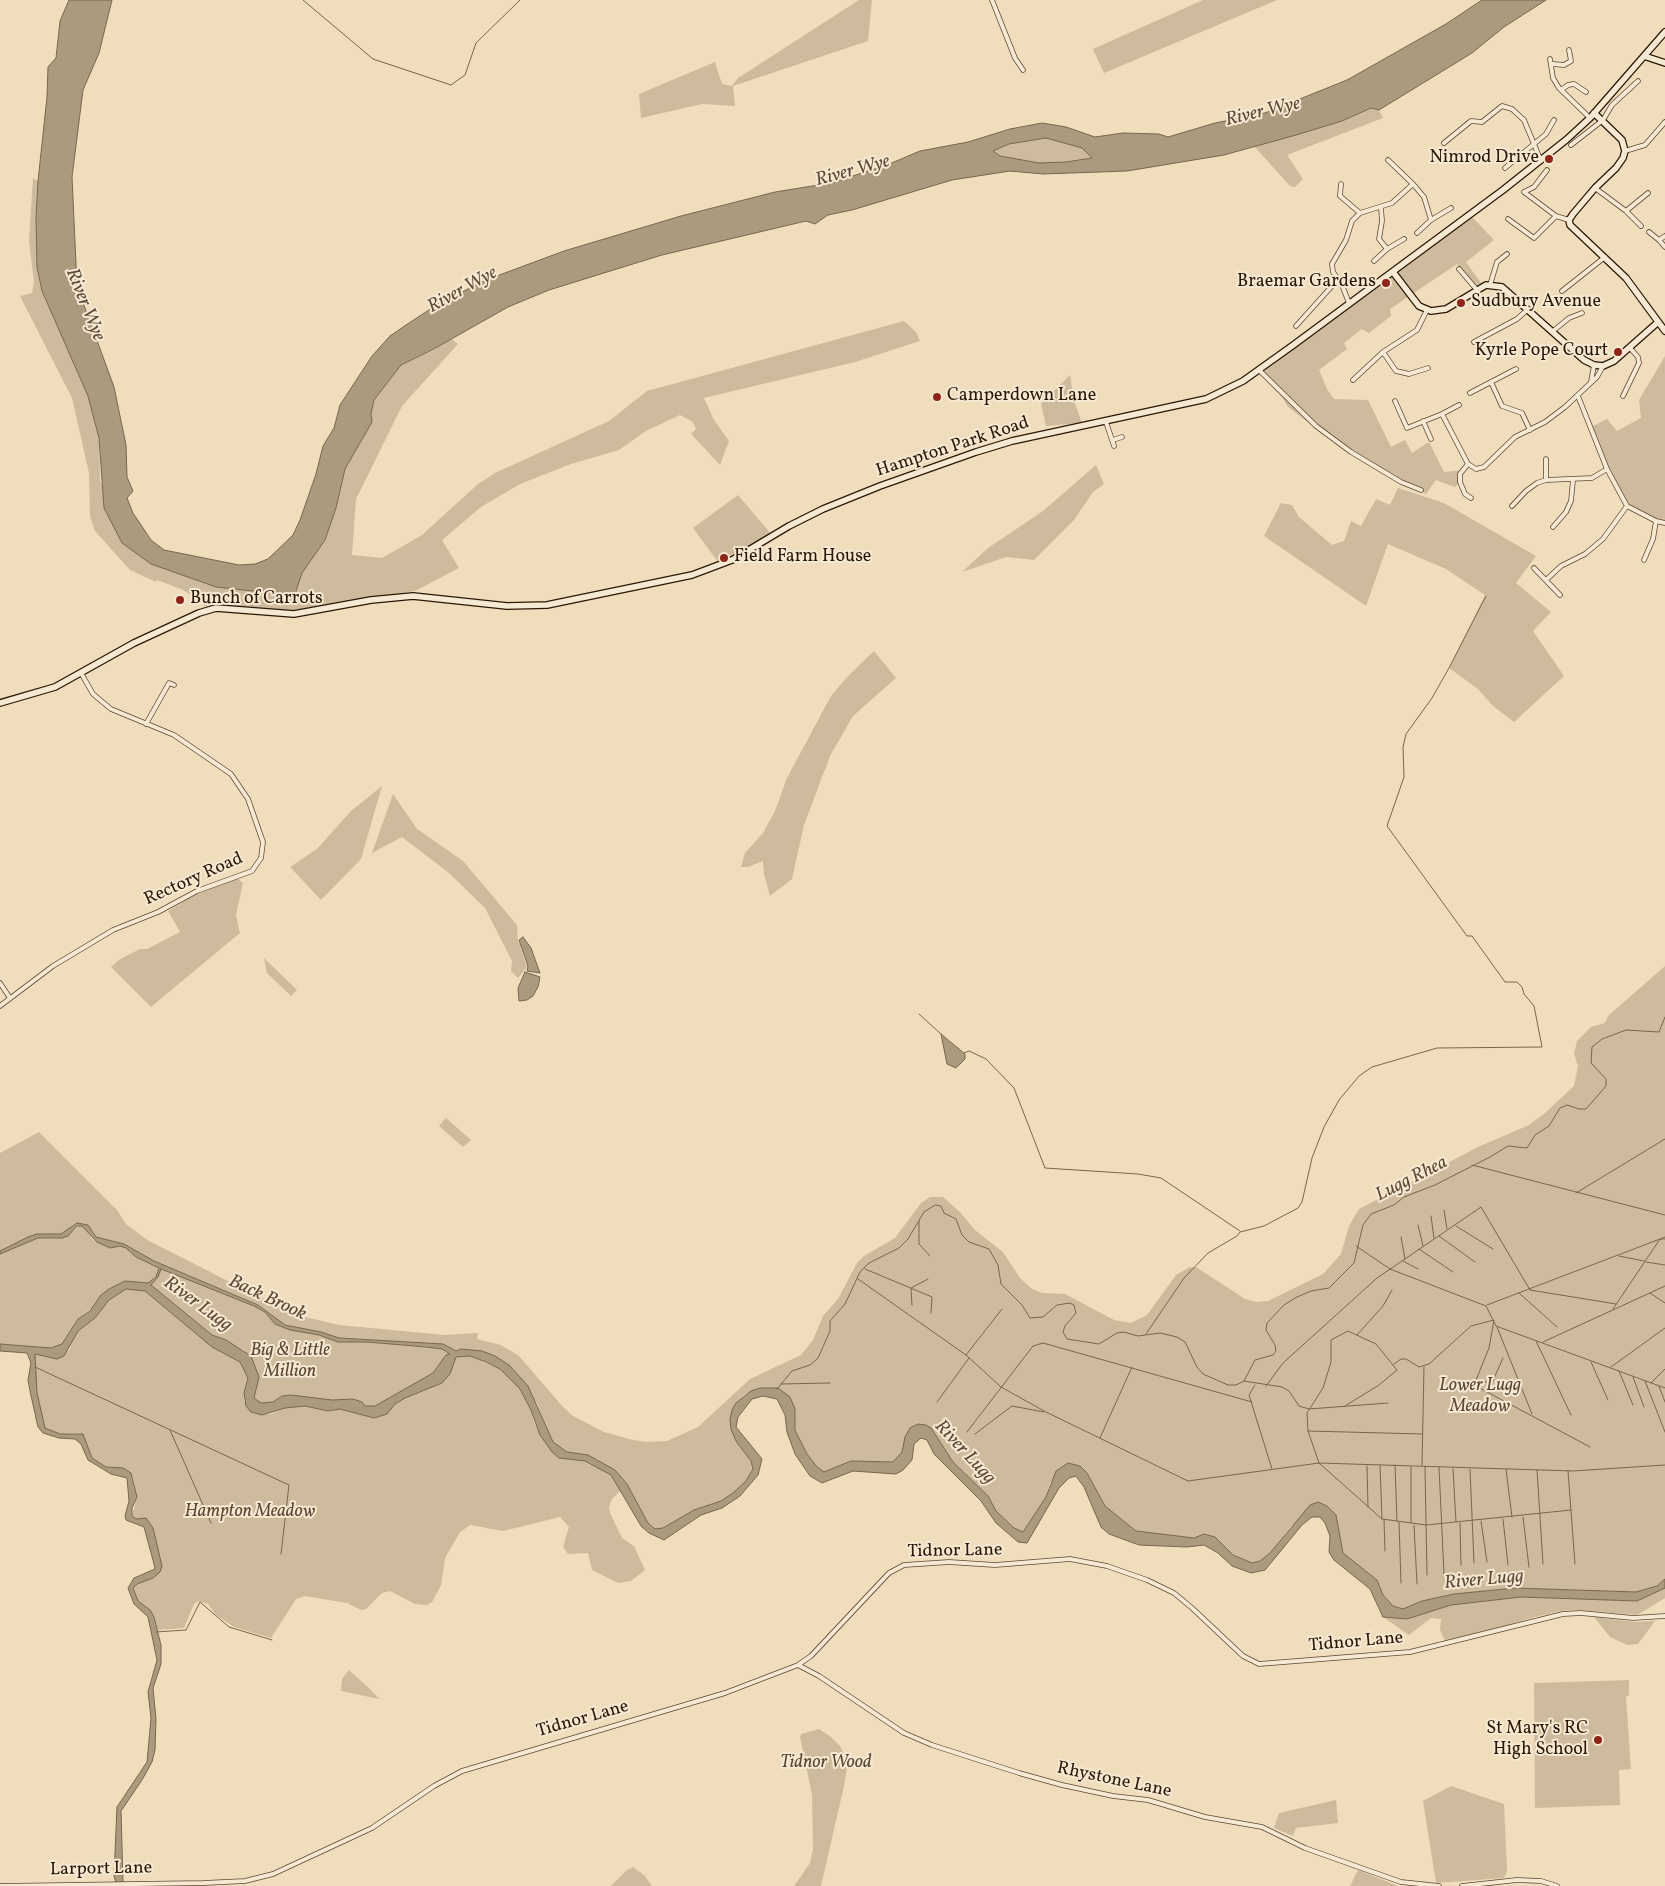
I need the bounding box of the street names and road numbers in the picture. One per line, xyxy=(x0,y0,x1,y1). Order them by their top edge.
street label: Hampton Park Road xyxy=(874,413,1032,483)
street label: Rectory Road xyxy=(141,849,247,911)
street label: Tidnor Lane xyxy=(907,1540,1003,1564)
street label: Tidnor Lane xyxy=(1308,1628,1404,1658)
street label: Tidnor Lane xyxy=(534,1697,632,1743)
street label: Rhystone Lane xyxy=(1055,1758,1173,1804)
street label: Larport Lane xyxy=(50,1858,152,1882)

